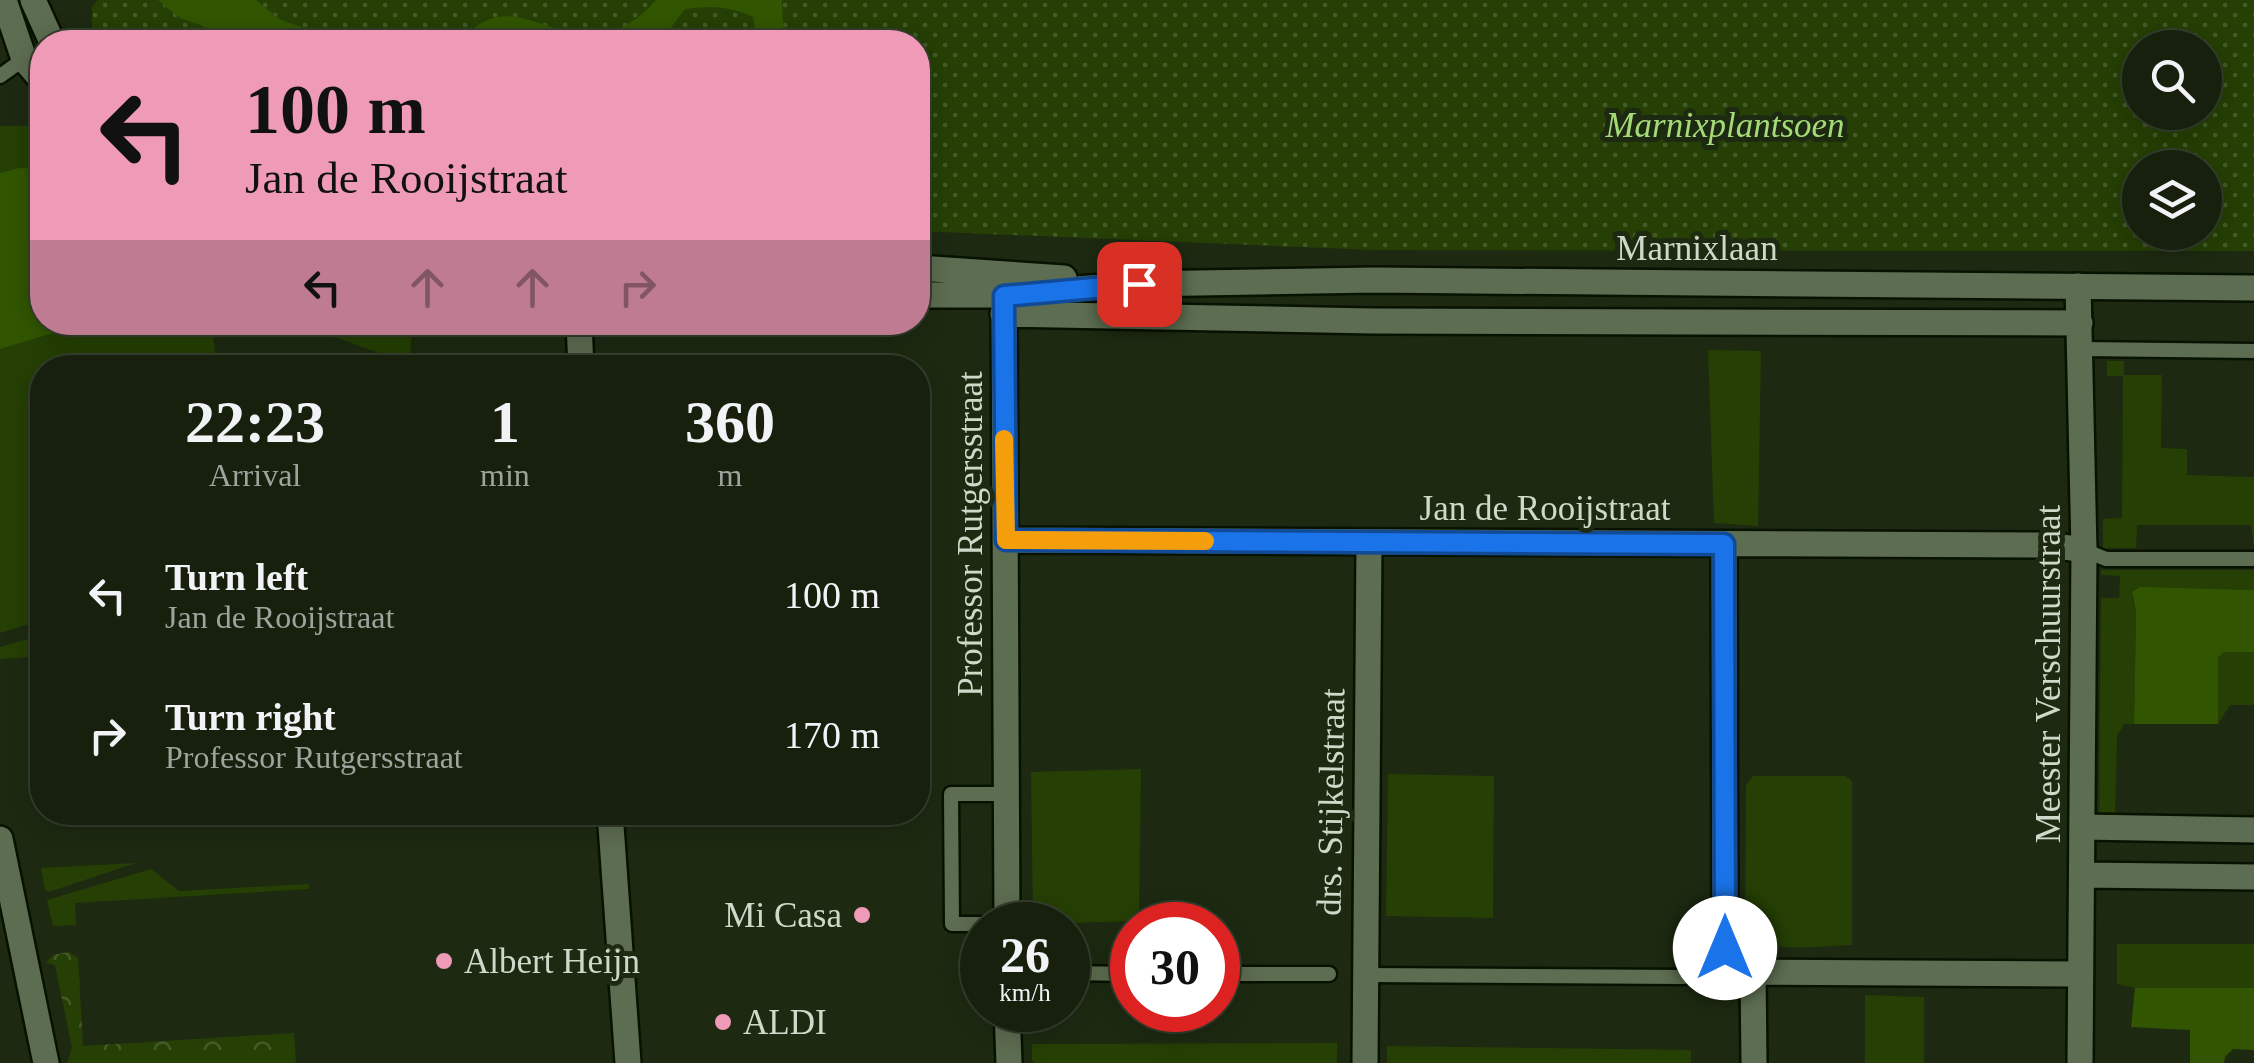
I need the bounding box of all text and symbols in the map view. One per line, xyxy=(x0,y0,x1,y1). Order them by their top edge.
map controls xyxy=(2122,30,2222,250)
button: search xyxy=(2122,30,2222,130)
icon: left xyxy=(80,70,210,200)
text: 100 m xyxy=(245,71,426,148)
park label: Marnixplantsoen xyxy=(1604,106,1845,145)
button: layers xyxy=(2122,150,2222,250)
text: Jan de Rooijstraat xyxy=(245,153,567,203)
street label: Marnixlaan xyxy=(1616,229,1778,268)
pin xyxy=(1097,242,1182,327)
icon: arrive xyxy=(1112,257,1167,312)
icon: left xyxy=(295,260,350,315)
icon: ahead xyxy=(400,260,455,315)
icon: ahead xyxy=(505,260,560,315)
icon: right xyxy=(610,260,665,315)
street label: Professor Rutgersstraat xyxy=(951,371,990,697)
text: 22:23 xyxy=(185,389,325,455)
text: 1 xyxy=(490,389,520,455)
text: 360 xyxy=(685,389,775,455)
text: Arrival xyxy=(209,457,301,493)
text: min xyxy=(480,457,530,493)
text: m xyxy=(717,457,742,493)
street label: Jan de Rooijstraat xyxy=(1420,489,1671,528)
street label: Meester Verschuurstraat xyxy=(2029,504,2068,843)
text: Turn left xyxy=(165,556,308,598)
icon: left xyxy=(80,568,135,623)
text: 100 m xyxy=(784,574,880,616)
text: Jan de Rooijstraat xyxy=(165,599,394,635)
street label: drs. Stijkelstraat xyxy=(1310,688,1352,916)
text: Turn right xyxy=(165,696,336,738)
icon: right xyxy=(80,708,135,763)
text: 170 m xyxy=(784,714,880,756)
text: Professor Rutgersstraat xyxy=(165,739,463,775)
place label: Mi Casa xyxy=(724,896,842,935)
position arrow xyxy=(1673,896,1777,1000)
speed limit sign: 30 xyxy=(1110,902,1240,1032)
marker: Mi Casa xyxy=(851,904,873,926)
text: 26 xyxy=(1000,927,1050,983)
place label: Albert Heijn xyxy=(464,942,640,981)
marker: Albert Heijn xyxy=(433,950,455,972)
text: km/h xyxy=(999,979,1051,1006)
place label: ALDI xyxy=(743,1003,827,1042)
marker: ALDI xyxy=(712,1011,734,1033)

